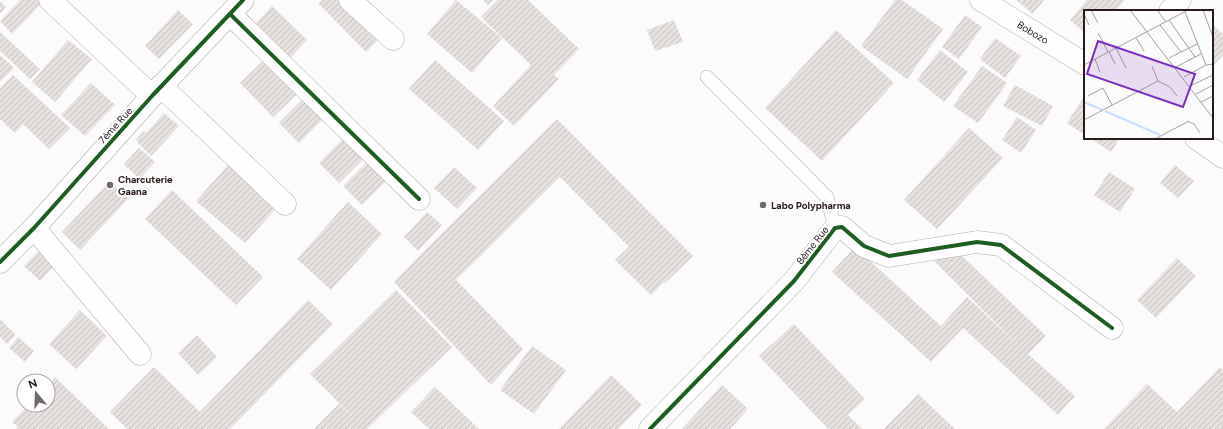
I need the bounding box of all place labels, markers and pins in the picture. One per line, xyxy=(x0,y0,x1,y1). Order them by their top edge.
place label: Charcuterie Gaana xyxy=(118,173,173,198)
marker: Charcuterie Gaana xyxy=(105,180,115,190)
place label: Labo Polypharma xyxy=(771,199,851,212)
marker: Labo Polypharma xyxy=(758,200,768,210)

